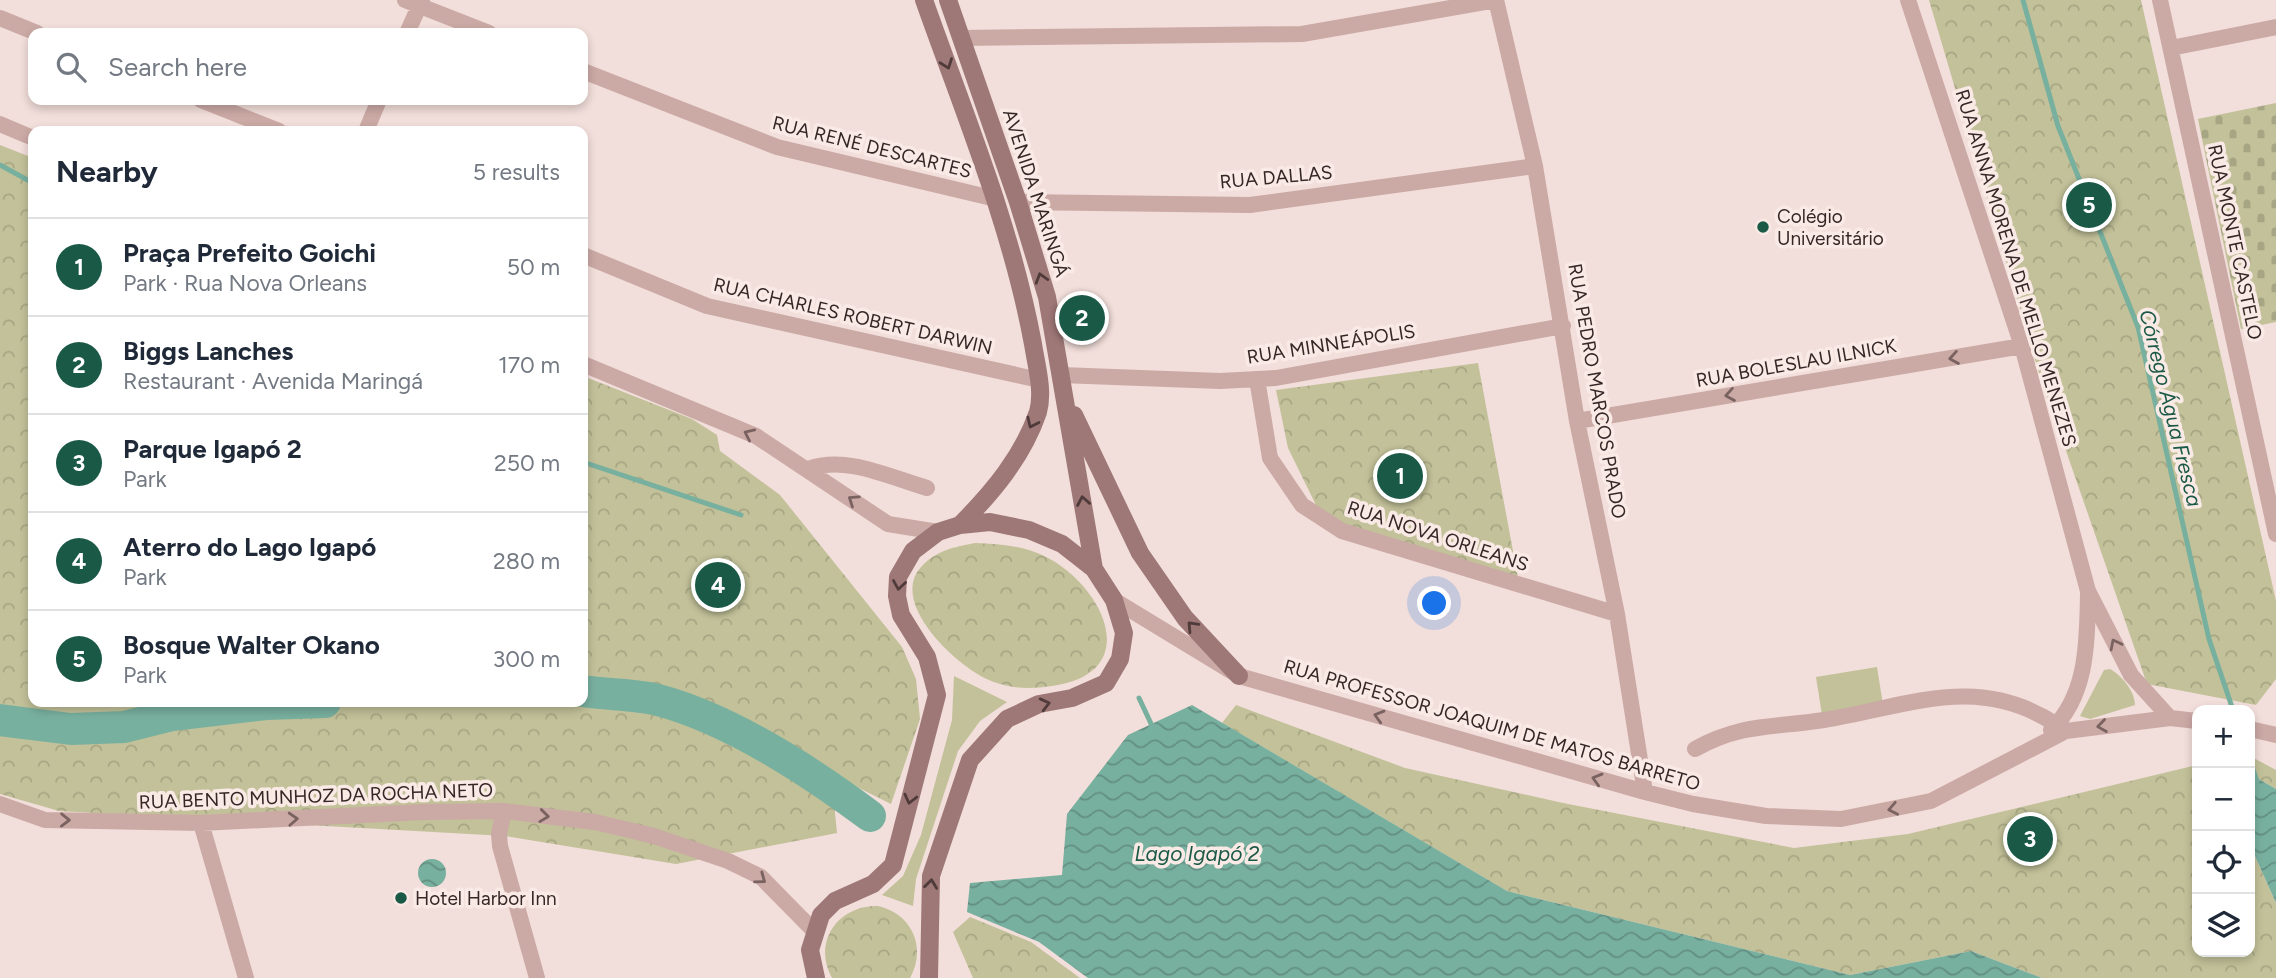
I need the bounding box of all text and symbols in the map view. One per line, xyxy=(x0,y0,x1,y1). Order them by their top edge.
search box xyxy=(28,28,588,105)
icon: search xyxy=(52,48,90,86)
text: Search here xyxy=(108,51,247,83)
one-way arrow xyxy=(938,58,952,70)
street label: RUA ANNA MORENA DE MELLO MENEZES xyxy=(1951,87,2081,449)
street label: AVENIDA MARINGÁ xyxy=(998,106,1074,280)
street label: RUA RENÉ DESCARTES xyxy=(770,111,974,183)
street label: RUA MONTE CASTELO xyxy=(2203,142,2267,342)
text: Nearby xyxy=(56,153,158,190)
text: 5 results xyxy=(473,158,560,186)
street label: RUA DALLAS xyxy=(1219,161,1333,193)
pin: 5 xyxy=(2066,179,2112,231)
place label: Colégio Universitário xyxy=(1777,205,1884,250)
marker: Colégio Universitário xyxy=(1755,219,1771,235)
text: Praça Prefeito Goichi xyxy=(123,237,376,269)
text: 1 xyxy=(74,253,84,281)
text: 50 m xyxy=(507,253,560,281)
street label: RUA PEDRO MARCOS PRADO xyxy=(1563,262,1631,520)
text: Park · Rua Nova Orleans xyxy=(123,269,367,297)
one-way arrow xyxy=(1035,272,1050,284)
street label: RUA CHARLES ROBERT DARWIN xyxy=(711,273,995,359)
pin: 2 xyxy=(1059,292,1105,344)
water label: Córrego Água Fresca xyxy=(2134,307,2208,509)
street label: RUA MINNEÁPOLIS xyxy=(1245,319,1417,369)
street label: RUA BOLESLAU ILNICK xyxy=(1694,334,1898,392)
text: Biggs Lanches xyxy=(123,335,293,367)
one-way arrow xyxy=(1949,350,1960,365)
text: 2 xyxy=(72,351,86,379)
text: 170 m xyxy=(498,351,560,379)
text: Restaurant · Avenida Maringá xyxy=(123,367,423,395)
one-way arrow xyxy=(1724,387,1736,402)
one-way arrow xyxy=(1026,416,1040,428)
one-way arrow xyxy=(744,429,756,443)
text: Parque Igapó 2 xyxy=(123,433,302,465)
text: 3 xyxy=(73,449,85,477)
text: 250 m xyxy=(494,449,560,477)
pin: 1 xyxy=(1377,450,1423,502)
text: Park xyxy=(123,465,167,493)
one-way arrow xyxy=(1076,495,1091,507)
one-way arrow xyxy=(848,496,861,508)
street label: RUA NOVA ORLEANS xyxy=(1345,496,1531,576)
text: Aterro do Lago Igapó xyxy=(123,531,376,563)
text: 4 xyxy=(72,547,86,575)
text: 280 m xyxy=(493,547,560,575)
pin: 4 xyxy=(695,559,741,611)
text: Park xyxy=(123,563,167,591)
one-way arrow xyxy=(892,579,907,591)
your location xyxy=(1417,586,1451,620)
one-way arrow xyxy=(1188,621,1201,634)
text: Bosque Walter Okano xyxy=(123,629,380,661)
one-way arrow xyxy=(2110,639,2124,651)
text: 5 xyxy=(72,645,86,673)
text: 300 m xyxy=(493,645,560,673)
street label: RUA PROFESSOR JOAQUIM DE MATOS BARRETO xyxy=(1281,654,1703,796)
text: Park xyxy=(123,661,167,689)
one-way arrow xyxy=(1039,697,1051,712)
map controls xyxy=(2192,705,2255,957)
button: + xyxy=(2192,705,2255,768)
one-way arrow xyxy=(1373,710,1385,724)
one-way arrow xyxy=(2096,718,2108,733)
button: − xyxy=(2192,768,2255,831)
one-way arrow xyxy=(1592,772,1604,787)
street label: RUA BENTO MUNHOZ DA ROCHA NETO xyxy=(138,778,494,814)
one-way arrow xyxy=(904,793,918,805)
one-way arrow xyxy=(1887,800,1899,815)
one-way arrow xyxy=(538,809,550,824)
one-way arrow xyxy=(288,811,299,826)
one-way arrow xyxy=(60,813,71,828)
pin: 3 xyxy=(2007,813,2053,865)
button: locate xyxy=(2192,831,2255,894)
water label: Lago Igapó 2 xyxy=(1135,841,1260,866)
one-way arrow xyxy=(753,871,766,883)
one-way arrow xyxy=(924,878,939,890)
place label: Hotel Harbor Inn xyxy=(415,887,557,910)
marker: Hotel Harbor Inn xyxy=(393,890,409,906)
button: layers xyxy=(2192,894,2255,957)

